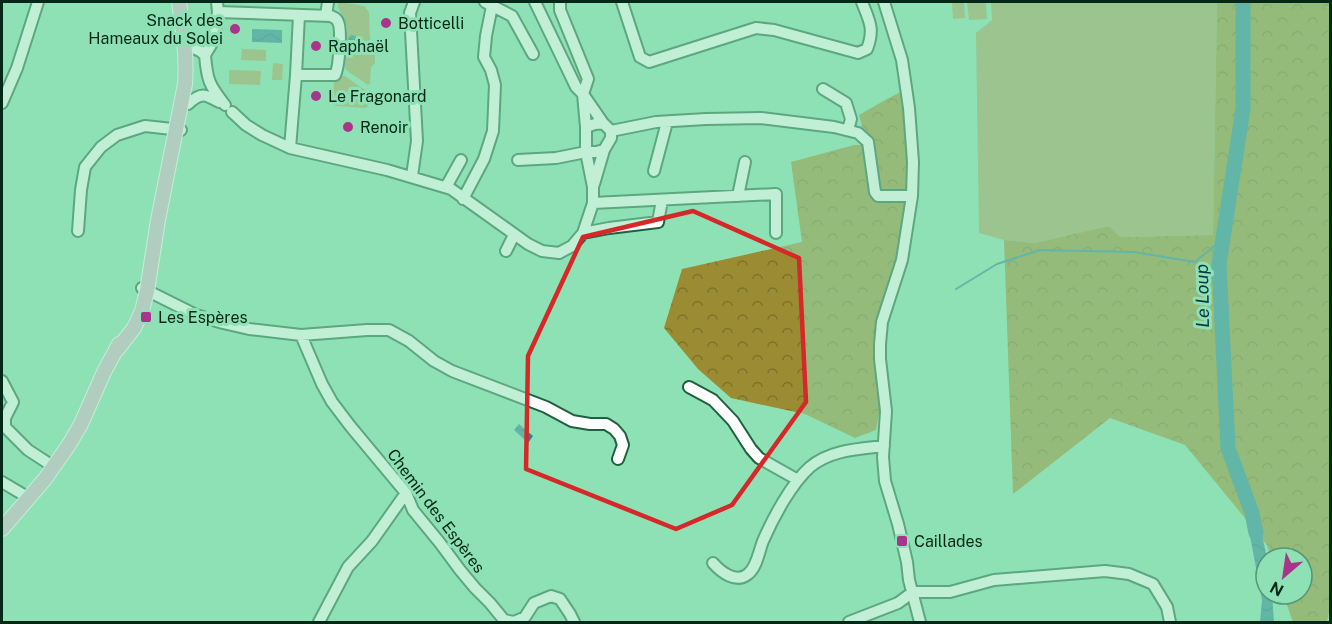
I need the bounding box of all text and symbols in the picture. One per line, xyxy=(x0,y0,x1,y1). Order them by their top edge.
place label: Snack des Hameaux du Solei xyxy=(88,11,223,48)
place label: Botticelli xyxy=(398,14,464,33)
marker: Botticelli xyxy=(379,16,393,30)
marker: Snack des Hameaux du Solei xyxy=(228,22,242,36)
place label: Raphaël xyxy=(328,37,389,56)
marker: Raphaël xyxy=(309,39,323,53)
place label: Le Fragonard xyxy=(328,87,427,106)
marker: Le Fragonard xyxy=(309,89,323,103)
place label: Renoir xyxy=(360,118,408,137)
marker: Renoir xyxy=(341,120,355,134)
water label: Le Loup xyxy=(1191,264,1213,328)
place label: Les Espères xyxy=(158,308,248,327)
marker: Les Espères xyxy=(139,310,153,324)
street label: Chemin des Espères xyxy=(383,445,489,577)
place label: Caillades xyxy=(914,532,983,551)
marker: Caillades xyxy=(895,534,909,548)
north arrow xyxy=(1254,546,1314,606)
text: N xyxy=(1267,577,1287,600)

